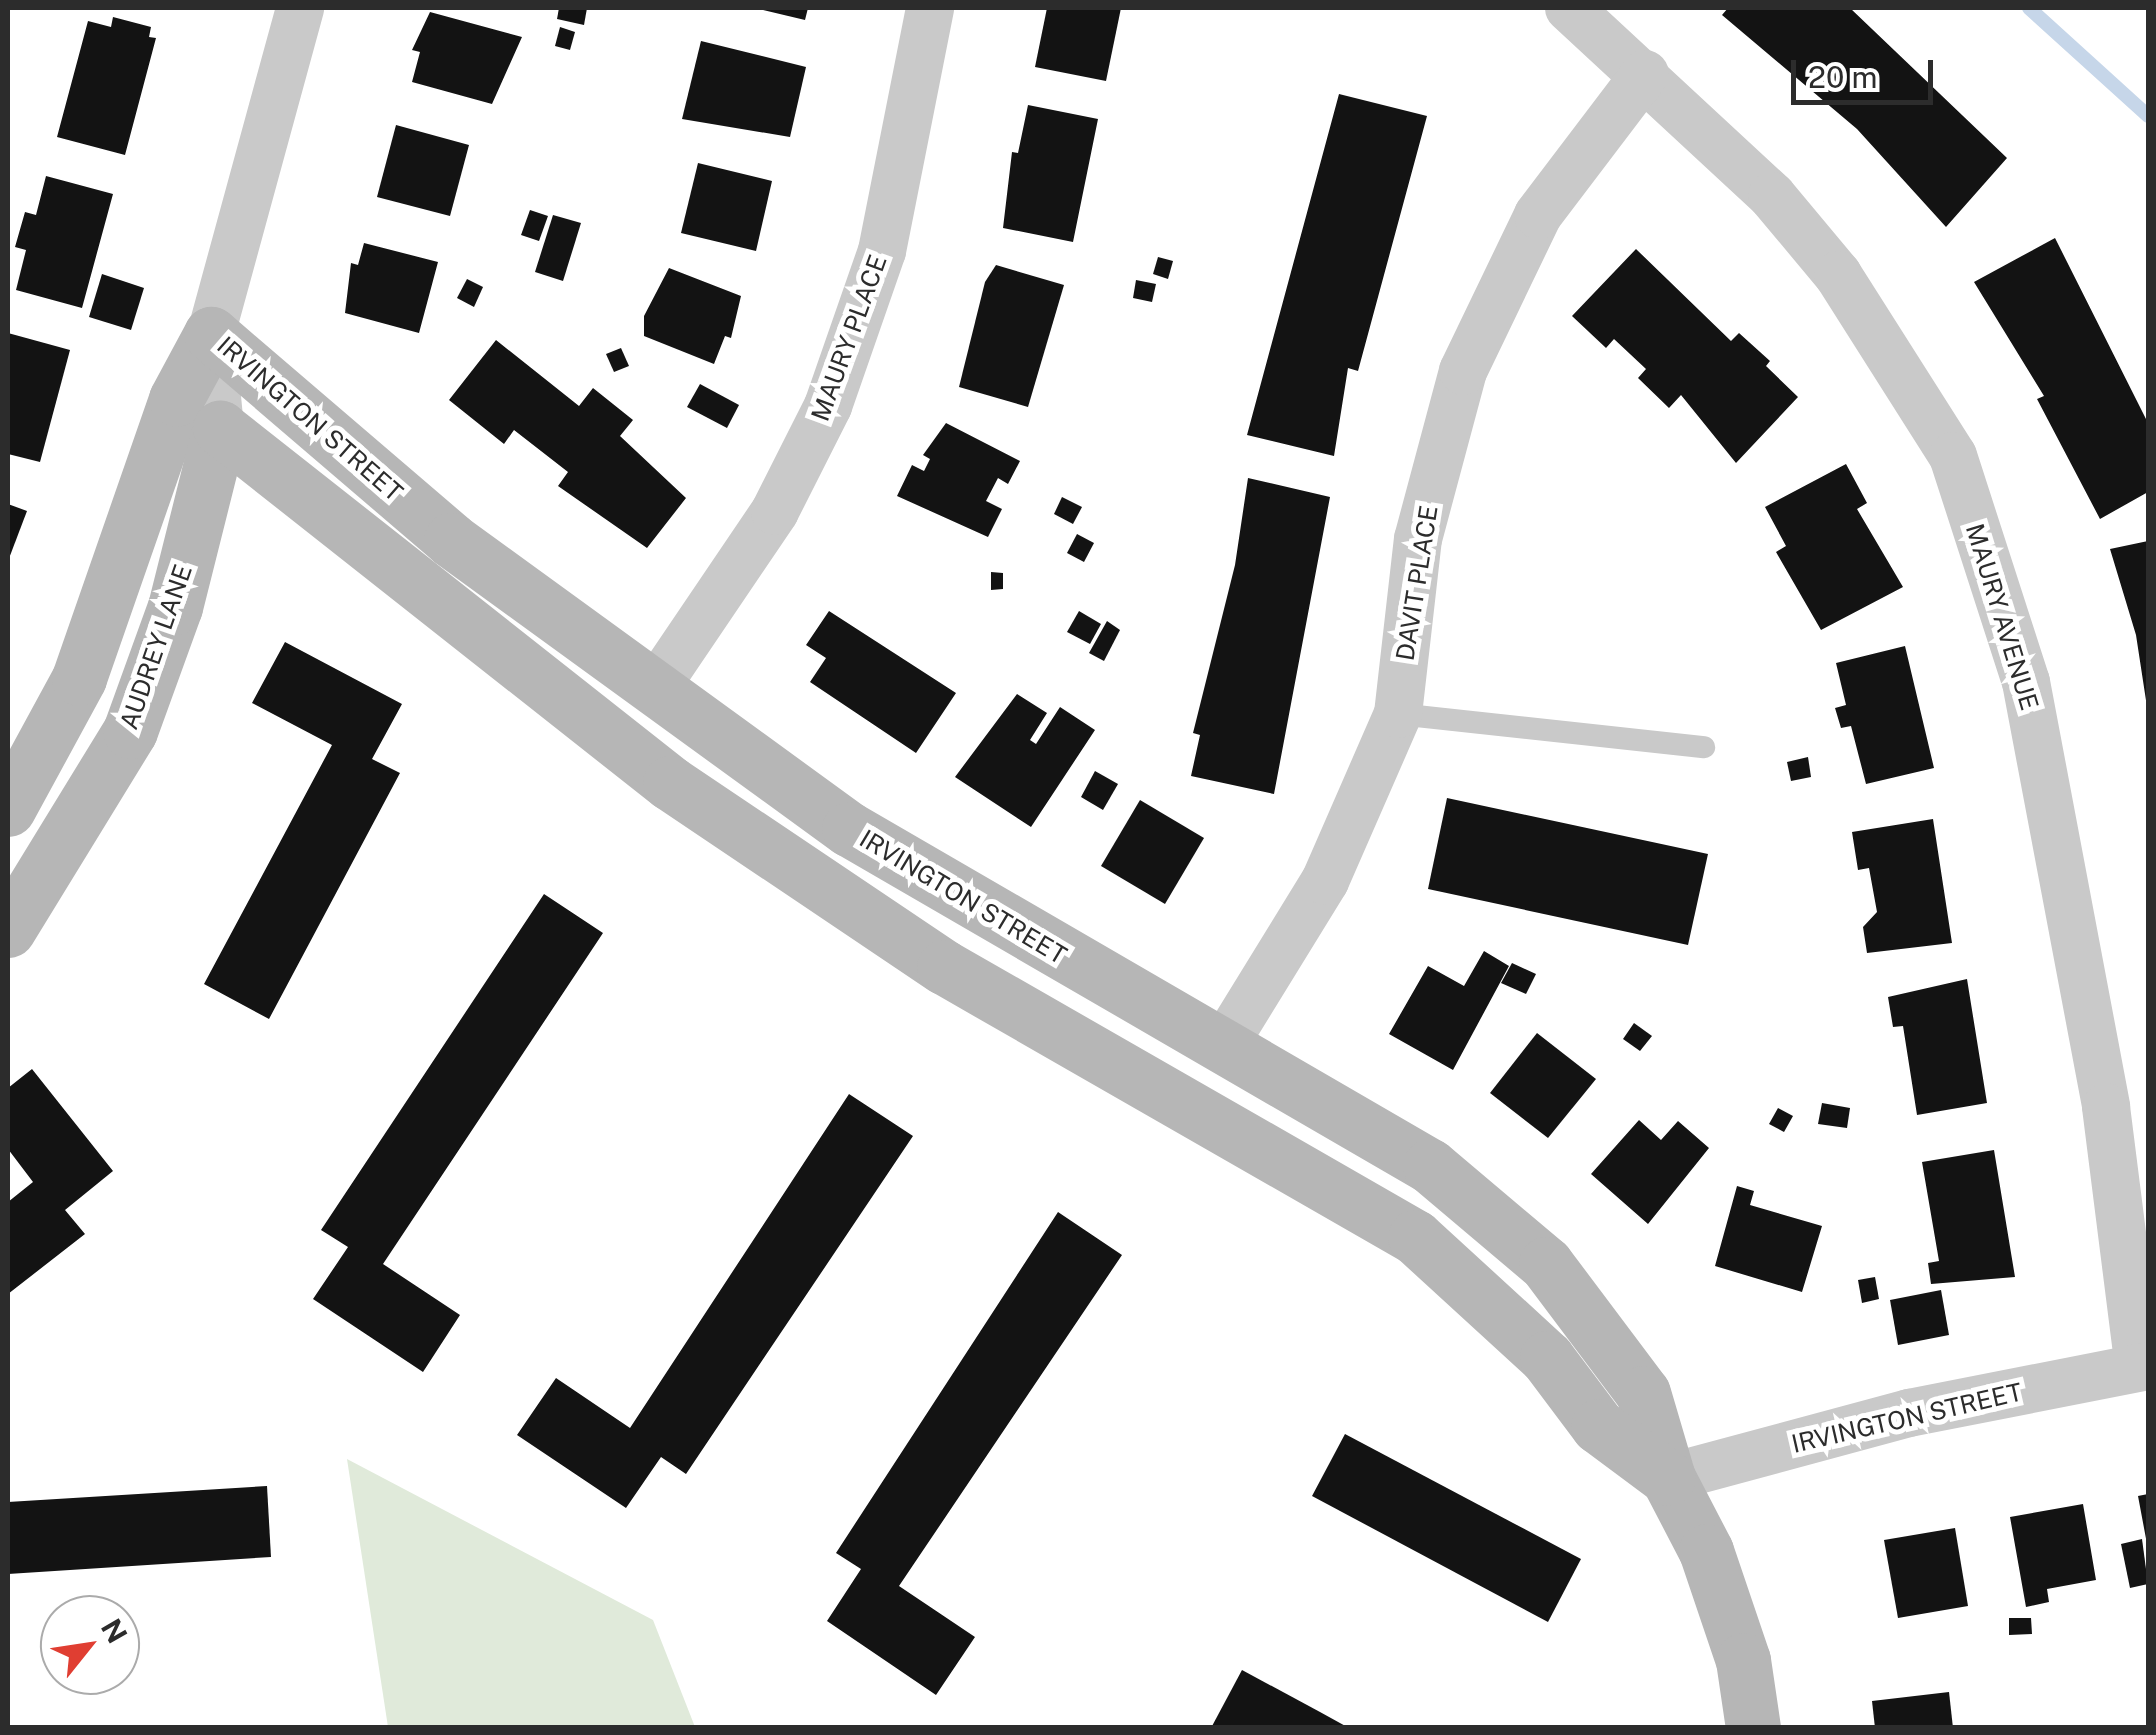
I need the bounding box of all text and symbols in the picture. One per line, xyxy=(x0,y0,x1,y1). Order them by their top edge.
scale bar xyxy=(1796,40,1938,102)
text: 20 m xyxy=(1808,59,1877,95)
street label: MAURY PLACE xyxy=(805,251,893,425)
street label: IRVINGTON STREET xyxy=(211,330,409,508)
street label: DAVIT PLACE xyxy=(1390,503,1444,663)
street label: MAURY AVENUE xyxy=(1959,520,2045,714)
street label: AUDREY LANE xyxy=(114,560,198,734)
street label: IRVINGTON STREET xyxy=(854,823,1072,971)
street label: IRVINGTON STREET xyxy=(1789,1377,2025,1459)
north arrow xyxy=(40,1595,140,1695)
text: N xyxy=(95,1613,134,1648)

